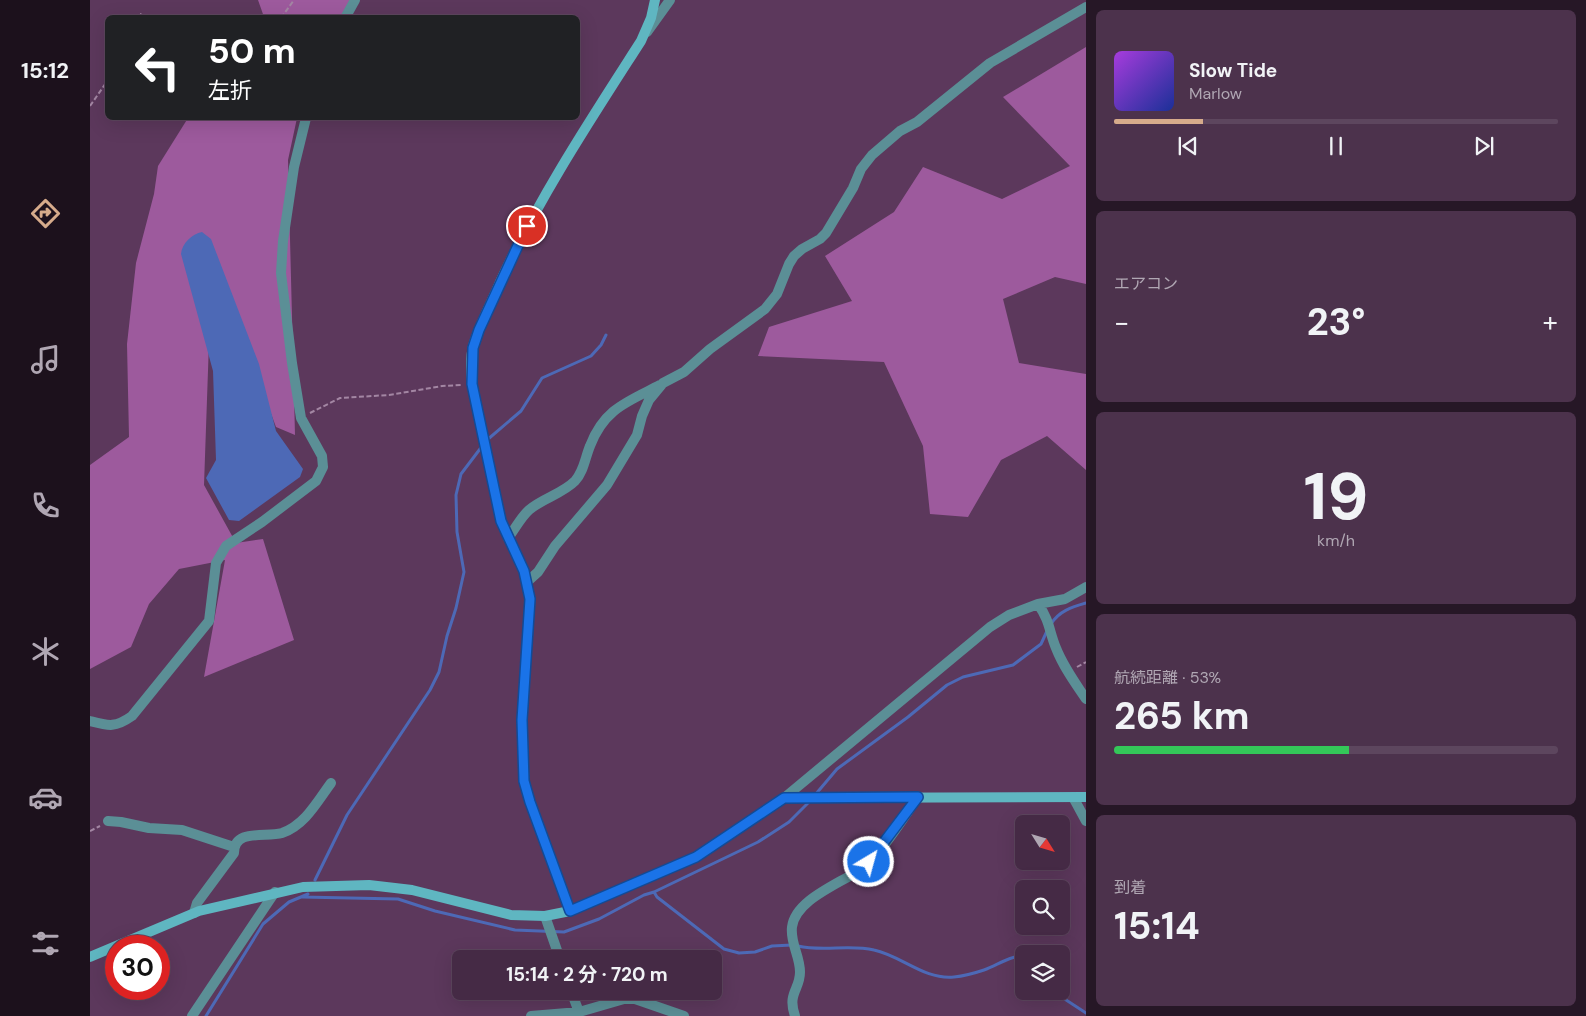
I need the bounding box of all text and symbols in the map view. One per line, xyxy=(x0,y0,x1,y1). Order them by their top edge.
text: 50 m xyxy=(208,28,296,74)
icon: left xyxy=(125,35,190,100)
text: 15:12 xyxy=(21,56,69,85)
text: Slow Tide xyxy=(1189,58,1277,83)
text: 左折 xyxy=(208,76,252,105)
text: Marlow xyxy=(1189,83,1242,104)
icon: previous xyxy=(1174,132,1202,160)
icon: pause xyxy=(1322,132,1350,160)
icon: next xyxy=(1470,132,1498,160)
icon: directions xyxy=(28,196,63,231)
pin xyxy=(506,205,548,247)
icon: arrive xyxy=(513,212,541,240)
text: エアコン xyxy=(1114,273,1178,294)
text: 23° xyxy=(1307,297,1365,347)
text: − xyxy=(1114,304,1129,341)
text: + xyxy=(1543,304,1558,341)
icon: music xyxy=(28,342,63,377)
text: 19 xyxy=(1304,455,1368,539)
icon: phone xyxy=(28,488,63,523)
text: km/h xyxy=(1317,530,1355,551)
icon: climate xyxy=(28,634,63,669)
text: 航続距離 · 53% xyxy=(1114,667,1221,688)
text: 265 km xyxy=(1114,691,1250,741)
icon: car xyxy=(28,780,63,815)
north arrow xyxy=(1015,815,1070,870)
map controls xyxy=(1015,815,1070,1000)
position arrow xyxy=(842,835,894,887)
text: 到着 xyxy=(1114,877,1146,898)
button: search xyxy=(1015,880,1070,935)
text: 15:14 xyxy=(1114,901,1200,951)
icon: filters xyxy=(28,926,63,961)
speed limit sign: 30 xyxy=(105,935,170,1000)
button: layers xyxy=(1015,945,1070,1000)
text: 15:14 · 2 分 · 720 m xyxy=(506,962,668,987)

